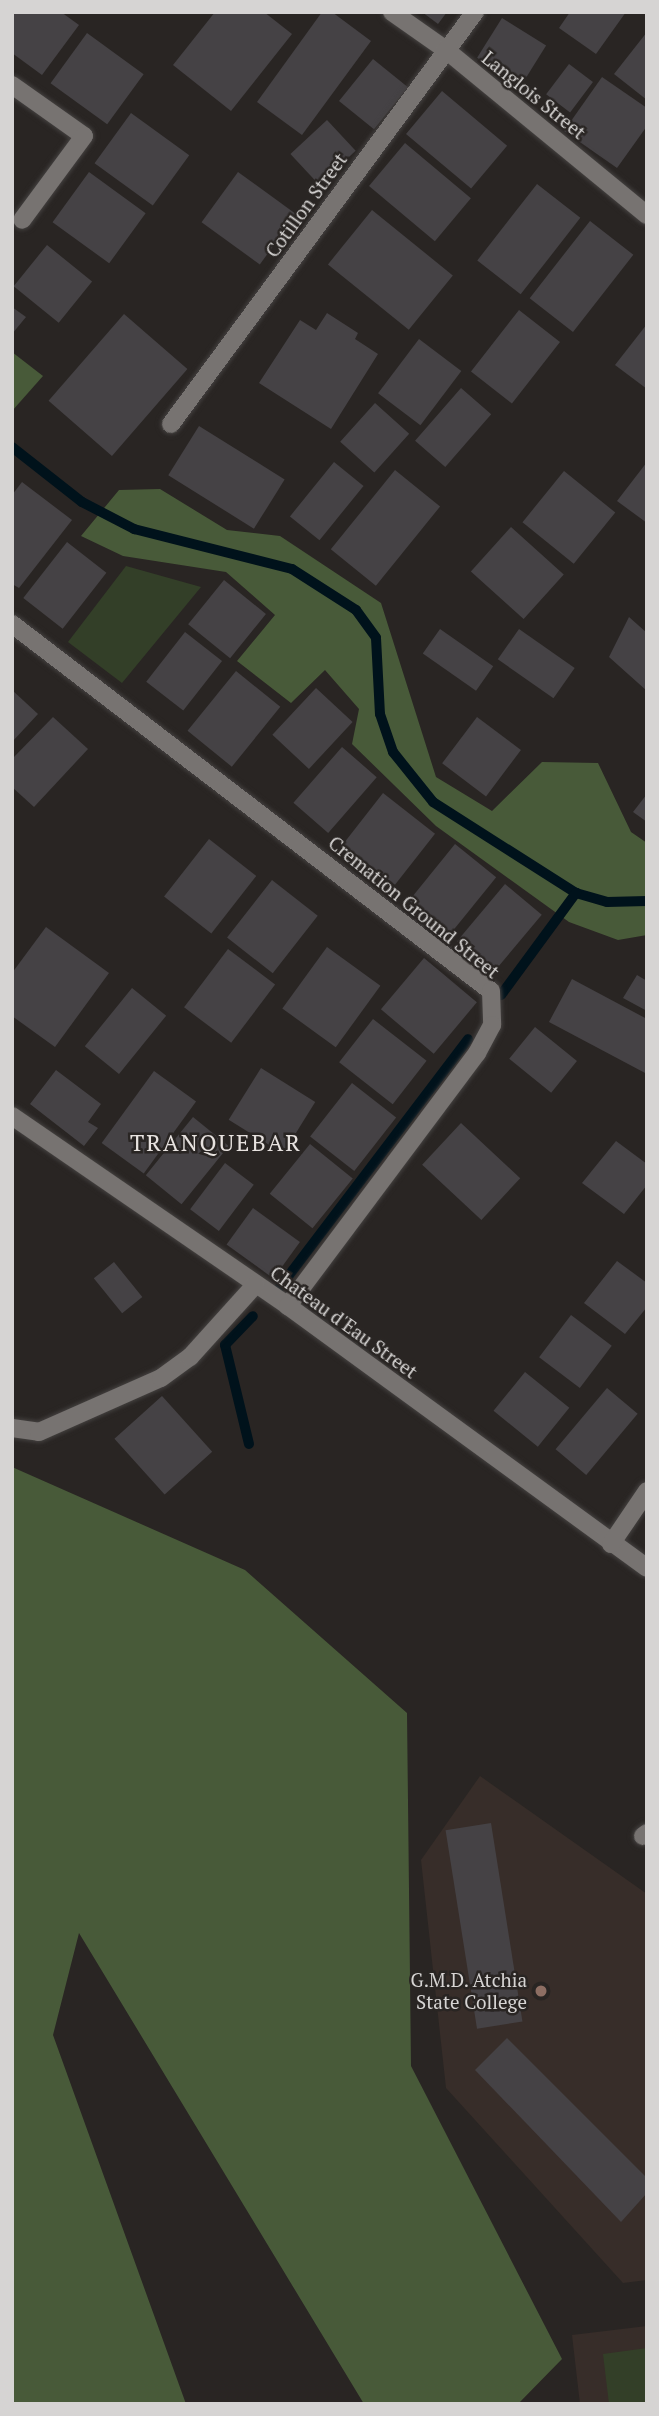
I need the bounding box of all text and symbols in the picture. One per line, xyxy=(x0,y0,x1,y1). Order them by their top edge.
street label: Langlois Street xyxy=(478,46,590,144)
street label: Cotillon Street xyxy=(261,148,351,262)
street label: Cremation Ground Street xyxy=(324,831,504,983)
district label: TRANQUEBAR xyxy=(131,1129,301,1157)
street label: Chateau d'Eau Street xyxy=(266,1261,422,1383)
place label: G.M.D. Atchia State College xyxy=(410,1969,527,2013)
marker: G.M.D. Atchia State College xyxy=(533,1983,549,1999)

